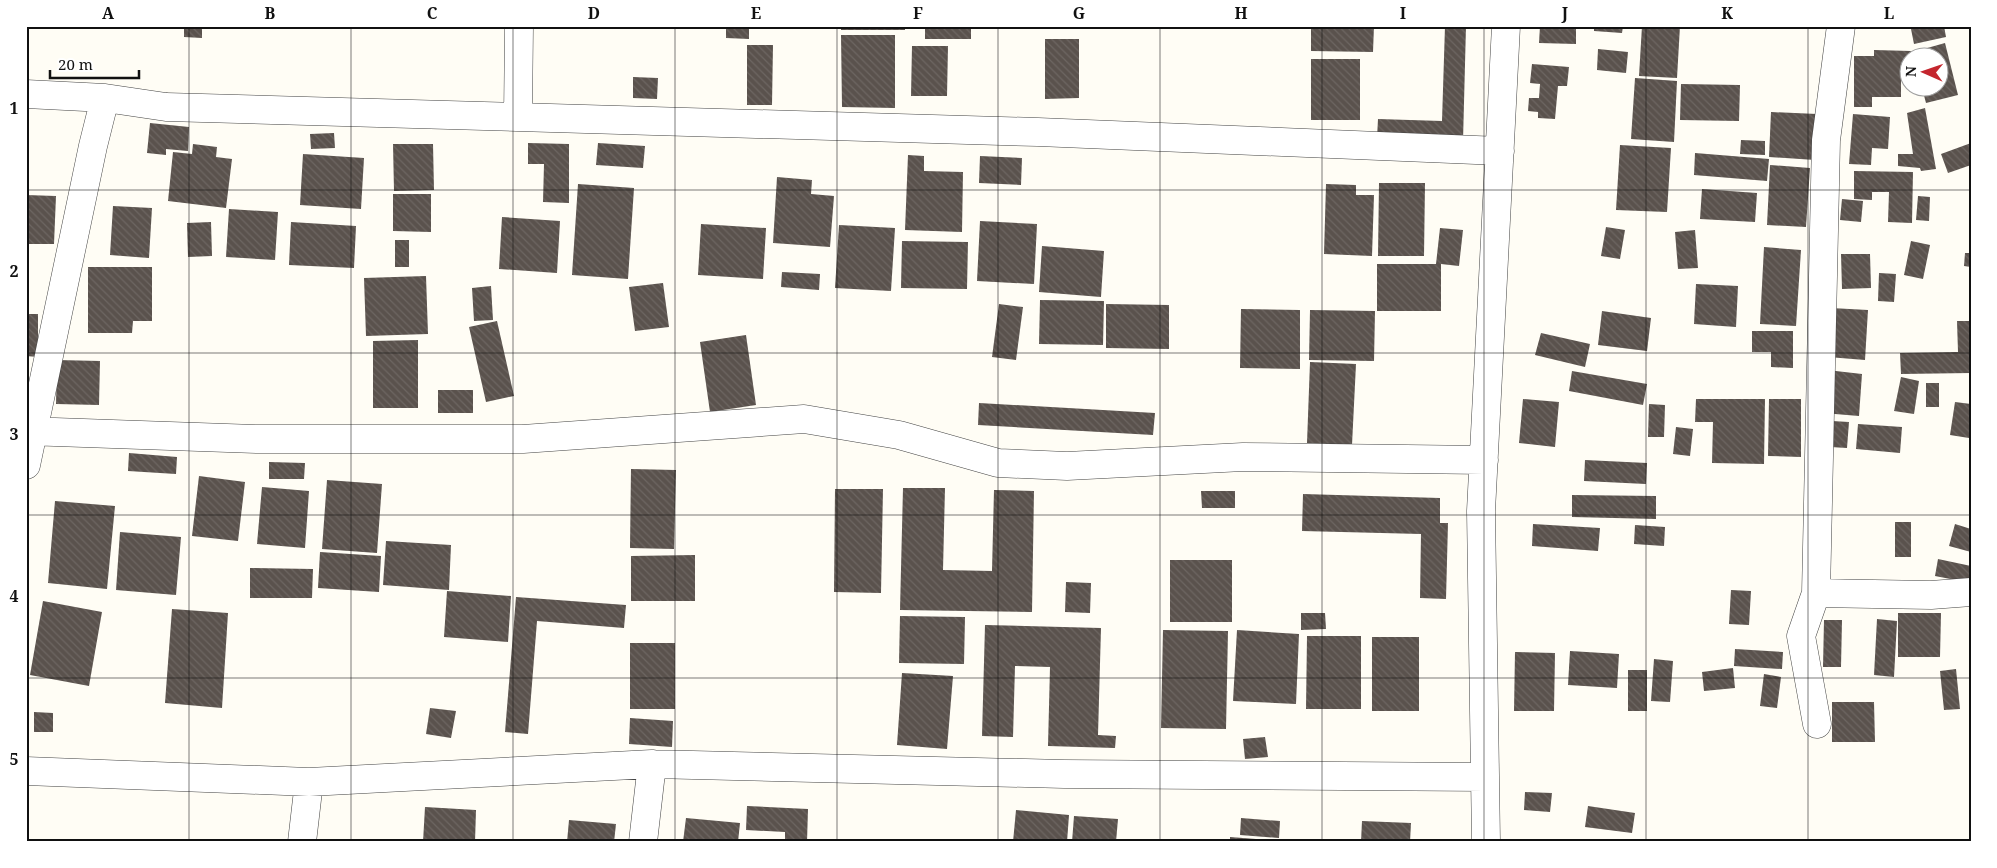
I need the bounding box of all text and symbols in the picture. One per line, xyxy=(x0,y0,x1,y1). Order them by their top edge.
text: A xyxy=(102,2,115,24)
text: B xyxy=(265,2,276,24)
text: C xyxy=(427,2,438,24)
text: D xyxy=(588,2,600,24)
text: E xyxy=(751,2,761,24)
text: F xyxy=(913,2,923,24)
text: G xyxy=(1073,2,1085,24)
text: H xyxy=(1234,2,1248,24)
text: I xyxy=(1400,2,1406,24)
text: J xyxy=(1561,2,1569,24)
text: K xyxy=(1721,2,1733,24)
text: L xyxy=(1884,2,1894,24)
scale bar xyxy=(50,48,139,80)
north arrow xyxy=(1900,48,1950,98)
text: 20 m xyxy=(58,54,93,74)
text: N xyxy=(1901,66,1920,77)
text: 1 xyxy=(9,97,19,119)
text: 2 xyxy=(9,260,19,282)
text: 3 xyxy=(9,423,19,445)
text: 4 xyxy=(9,585,19,607)
text: 5 xyxy=(9,748,19,770)

